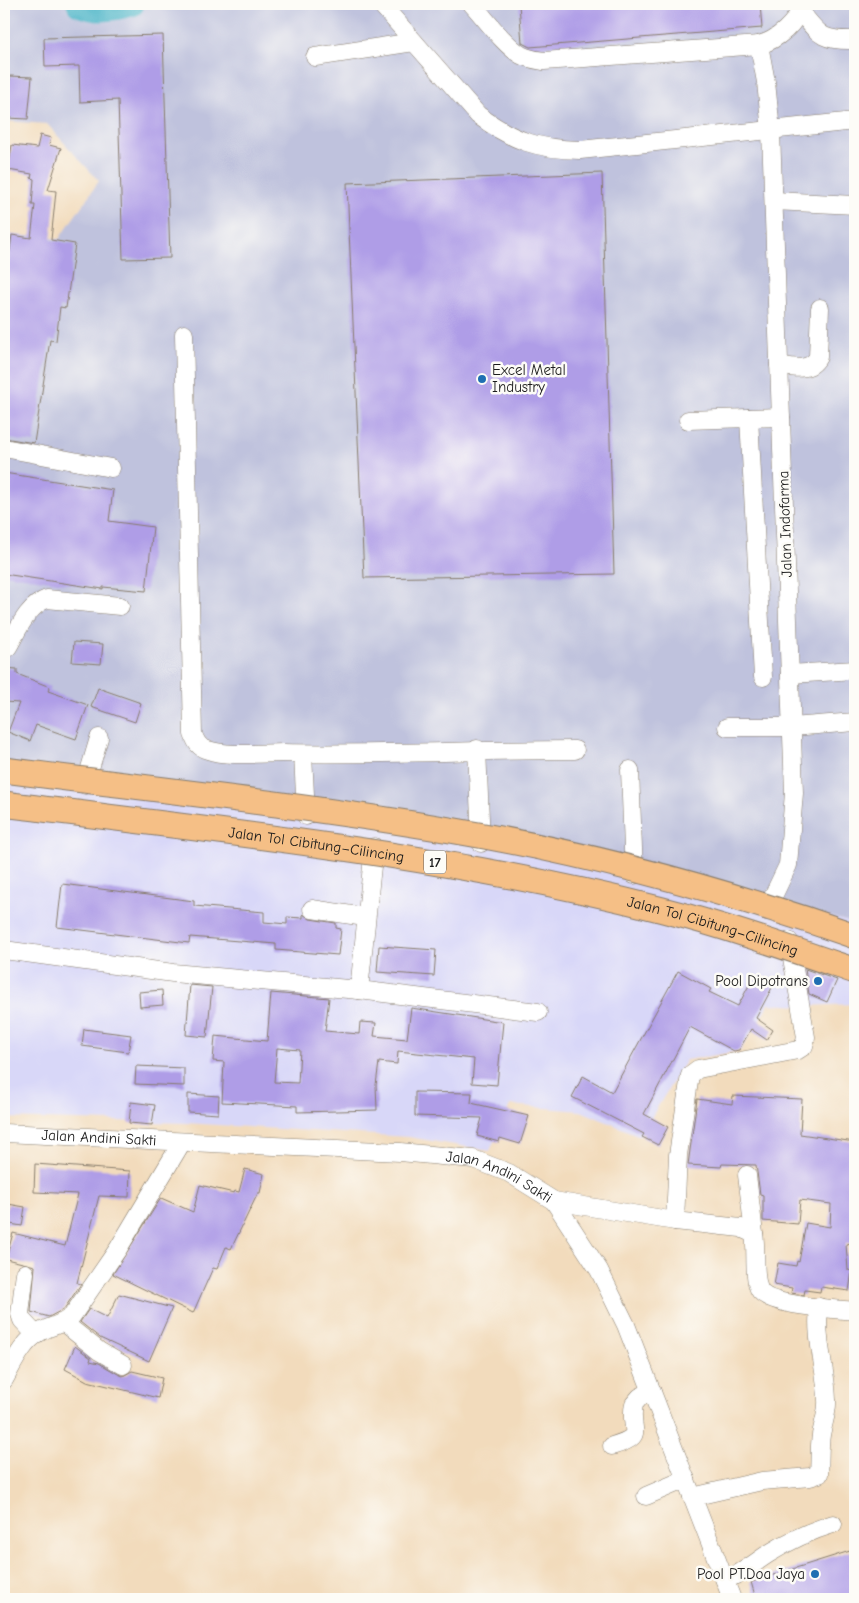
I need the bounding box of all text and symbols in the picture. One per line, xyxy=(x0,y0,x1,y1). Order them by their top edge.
place label: Excel Metal Industry xyxy=(492,361,566,396)
marker: Excel Metal Industry xyxy=(476,373,488,385)
street label: Jalan Indofarma xyxy=(774,470,796,578)
street label: Jalan Tol Cibitung–Cilincing xyxy=(227,823,406,866)
road number: 17 xyxy=(424,850,446,874)
street label: Jalan Tol Cibitung–Cilincing xyxy=(625,892,801,960)
place label: Pool Dipotrans xyxy=(715,972,808,990)
marker: Pool Dipotrans xyxy=(812,975,824,987)
street label: Jalan Andini Sakti xyxy=(41,1126,157,1149)
street label: Jalan Andini Sakti xyxy=(445,1147,555,1207)
place label: Pool PT.Doa Jaya xyxy=(697,1565,805,1583)
marker: Pool PT.Doa Jaya xyxy=(809,1568,821,1580)

